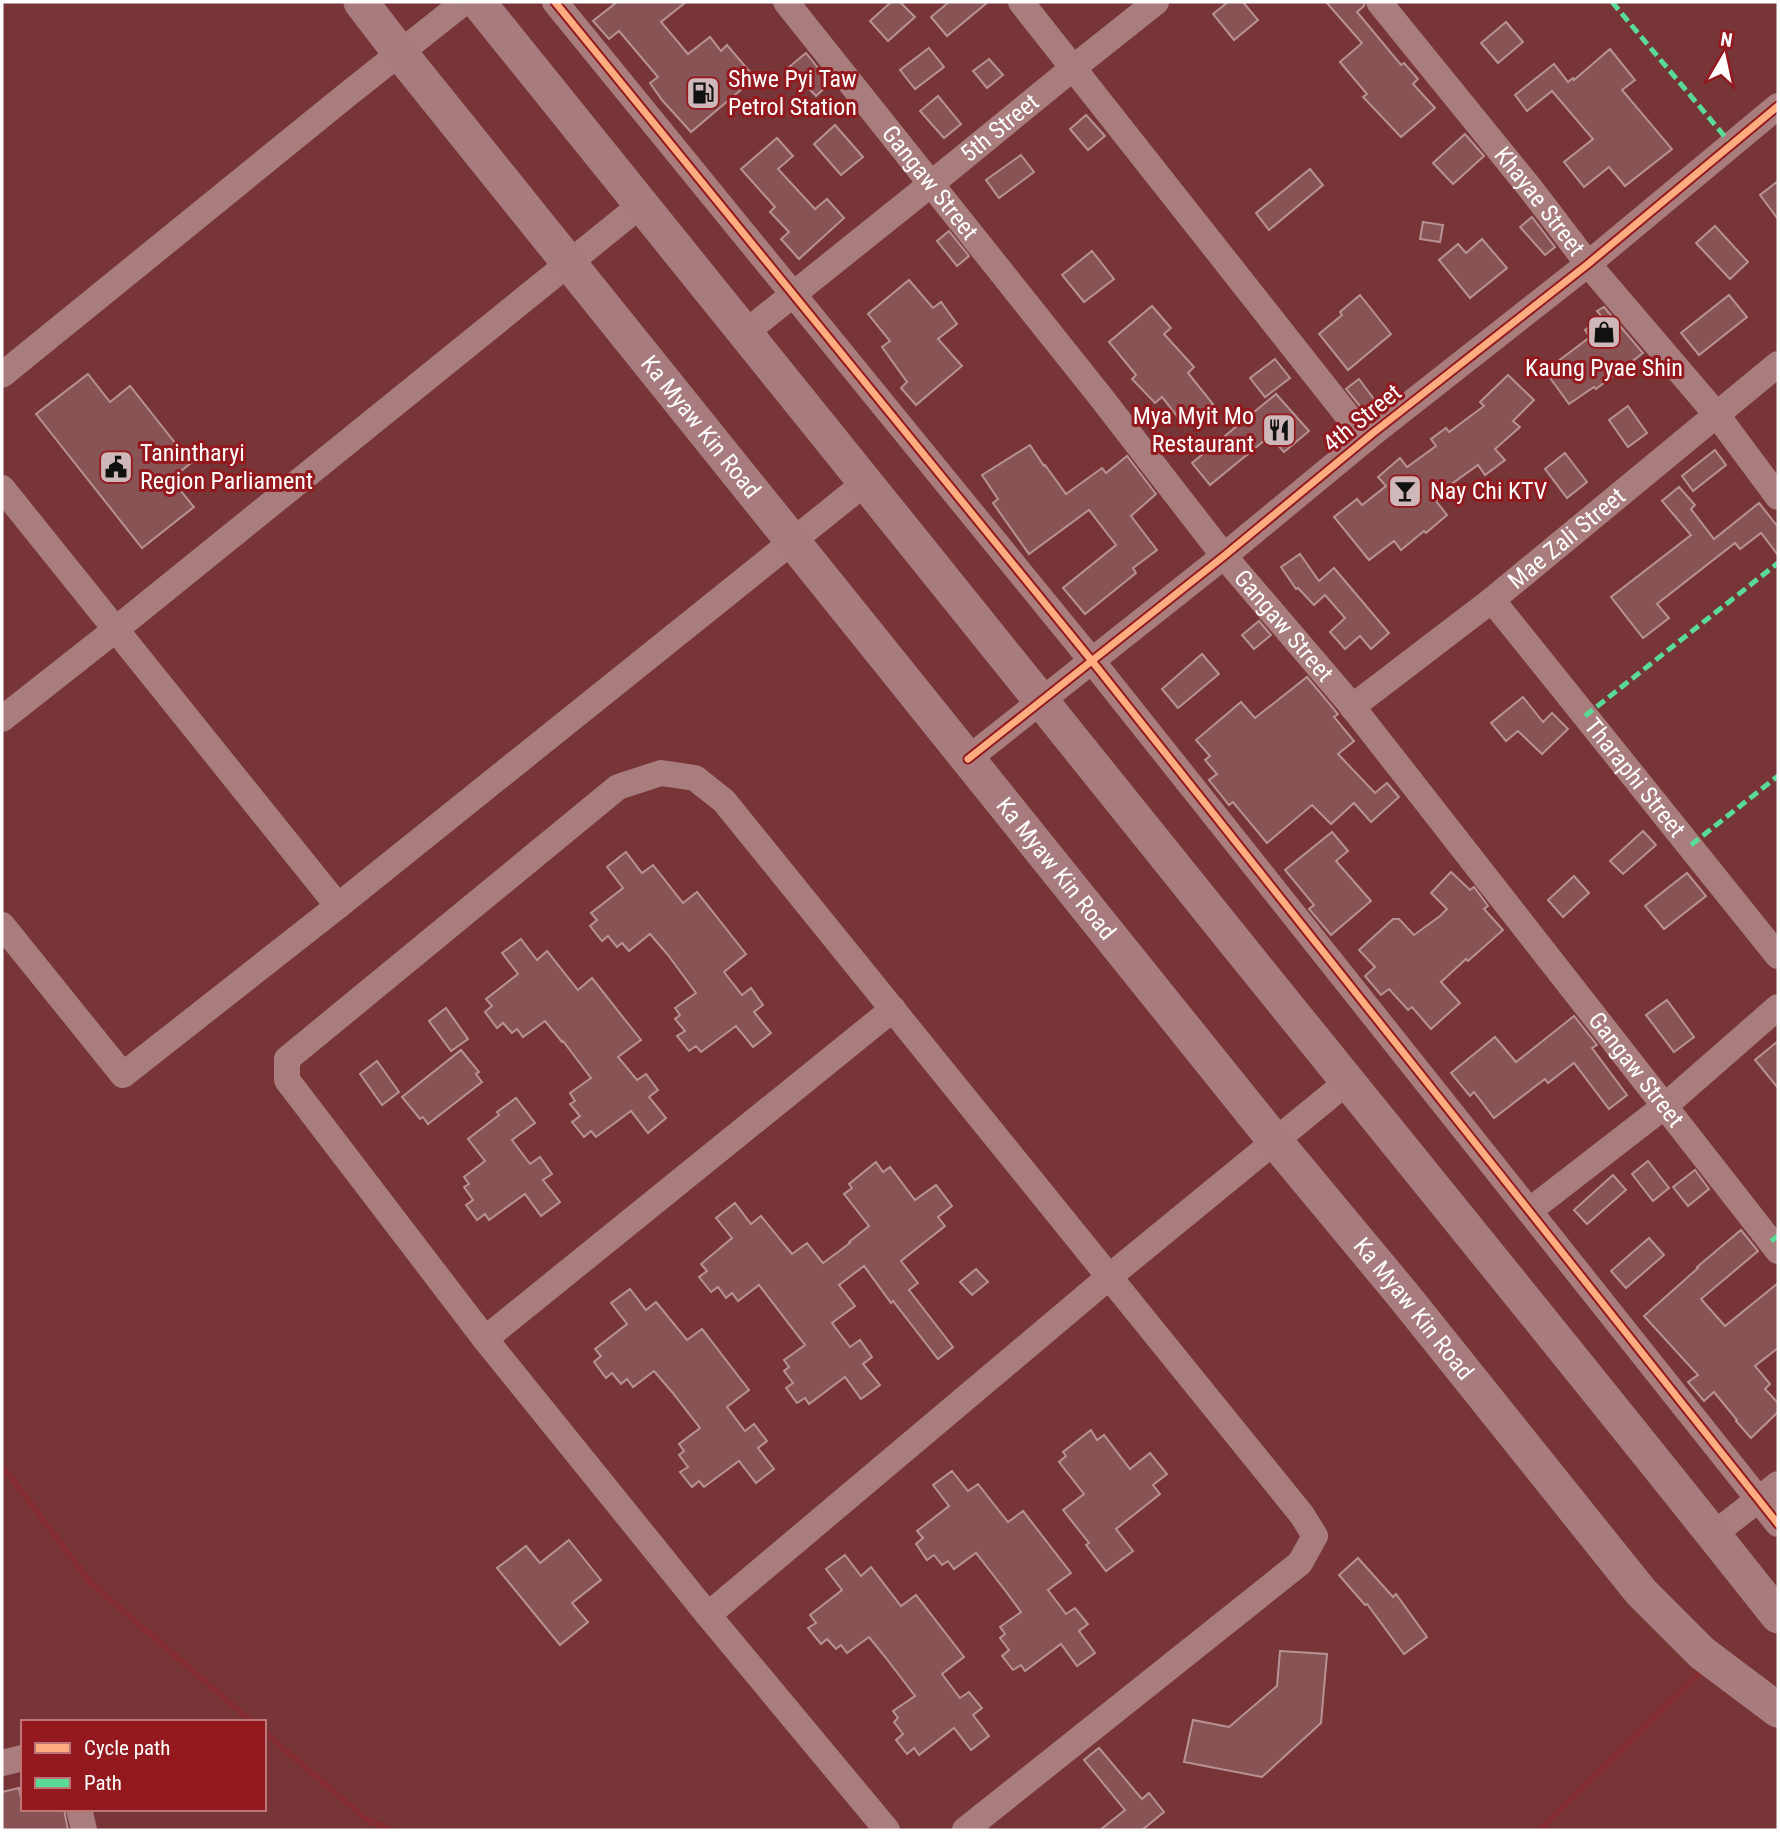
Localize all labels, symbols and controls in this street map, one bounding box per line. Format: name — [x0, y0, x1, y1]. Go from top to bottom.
north arrow — [1689, 21, 1759, 91]
text: N — [1719, 27, 1734, 52]
place label: Shwe Pyi Taw Petrol Station — [728, 65, 857, 121]
fuel station icon: Shwe Pyi Taw Petrol Station — [684, 74, 722, 112]
street label: 5th Street — [955, 88, 1044, 168]
street label: Gangaw Street — [876, 120, 984, 245]
street label: Khayae Street — [1488, 141, 1591, 261]
shop icon: Kaung Pyae Shin — [1585, 313, 1623, 351]
street label: Ka Myaw Kin Road — [635, 350, 766, 504]
place label: Kaung Pyae Shin — [1525, 354, 1683, 382]
street label: 4th Street — [1317, 378, 1407, 458]
place label: Mya Myit Mo Restaurant — [1133, 402, 1254, 458]
restaurant icon: Mya Myit Mo Restaurant — [1260, 411, 1298, 449]
place label: Tanintharyi Region Parliament — [140, 439, 313, 495]
public building icon: Tanintharyi Region Parliament — [97, 448, 135, 486]
bar icon: Nay Chi KTV — [1386, 472, 1424, 510]
place label: Nay Chi KTV — [1430, 477, 1547, 505]
street label: Mae Zali Street — [1502, 482, 1631, 595]
street label: Gangaw Street — [1228, 564, 1339, 687]
street label: Tharaphi Street — [1579, 713, 1691, 843]
street label: Ka Myaw Kin Road — [990, 792, 1122, 946]
street label: Gangaw Street — [1583, 1007, 1690, 1133]
street label: Ka Myaw Kin Road — [1348, 1232, 1479, 1385]
legend — [21, 1720, 266, 1811]
text: Cycle path — [84, 1736, 170, 1760]
text: Path — [84, 1771, 122, 1795]

